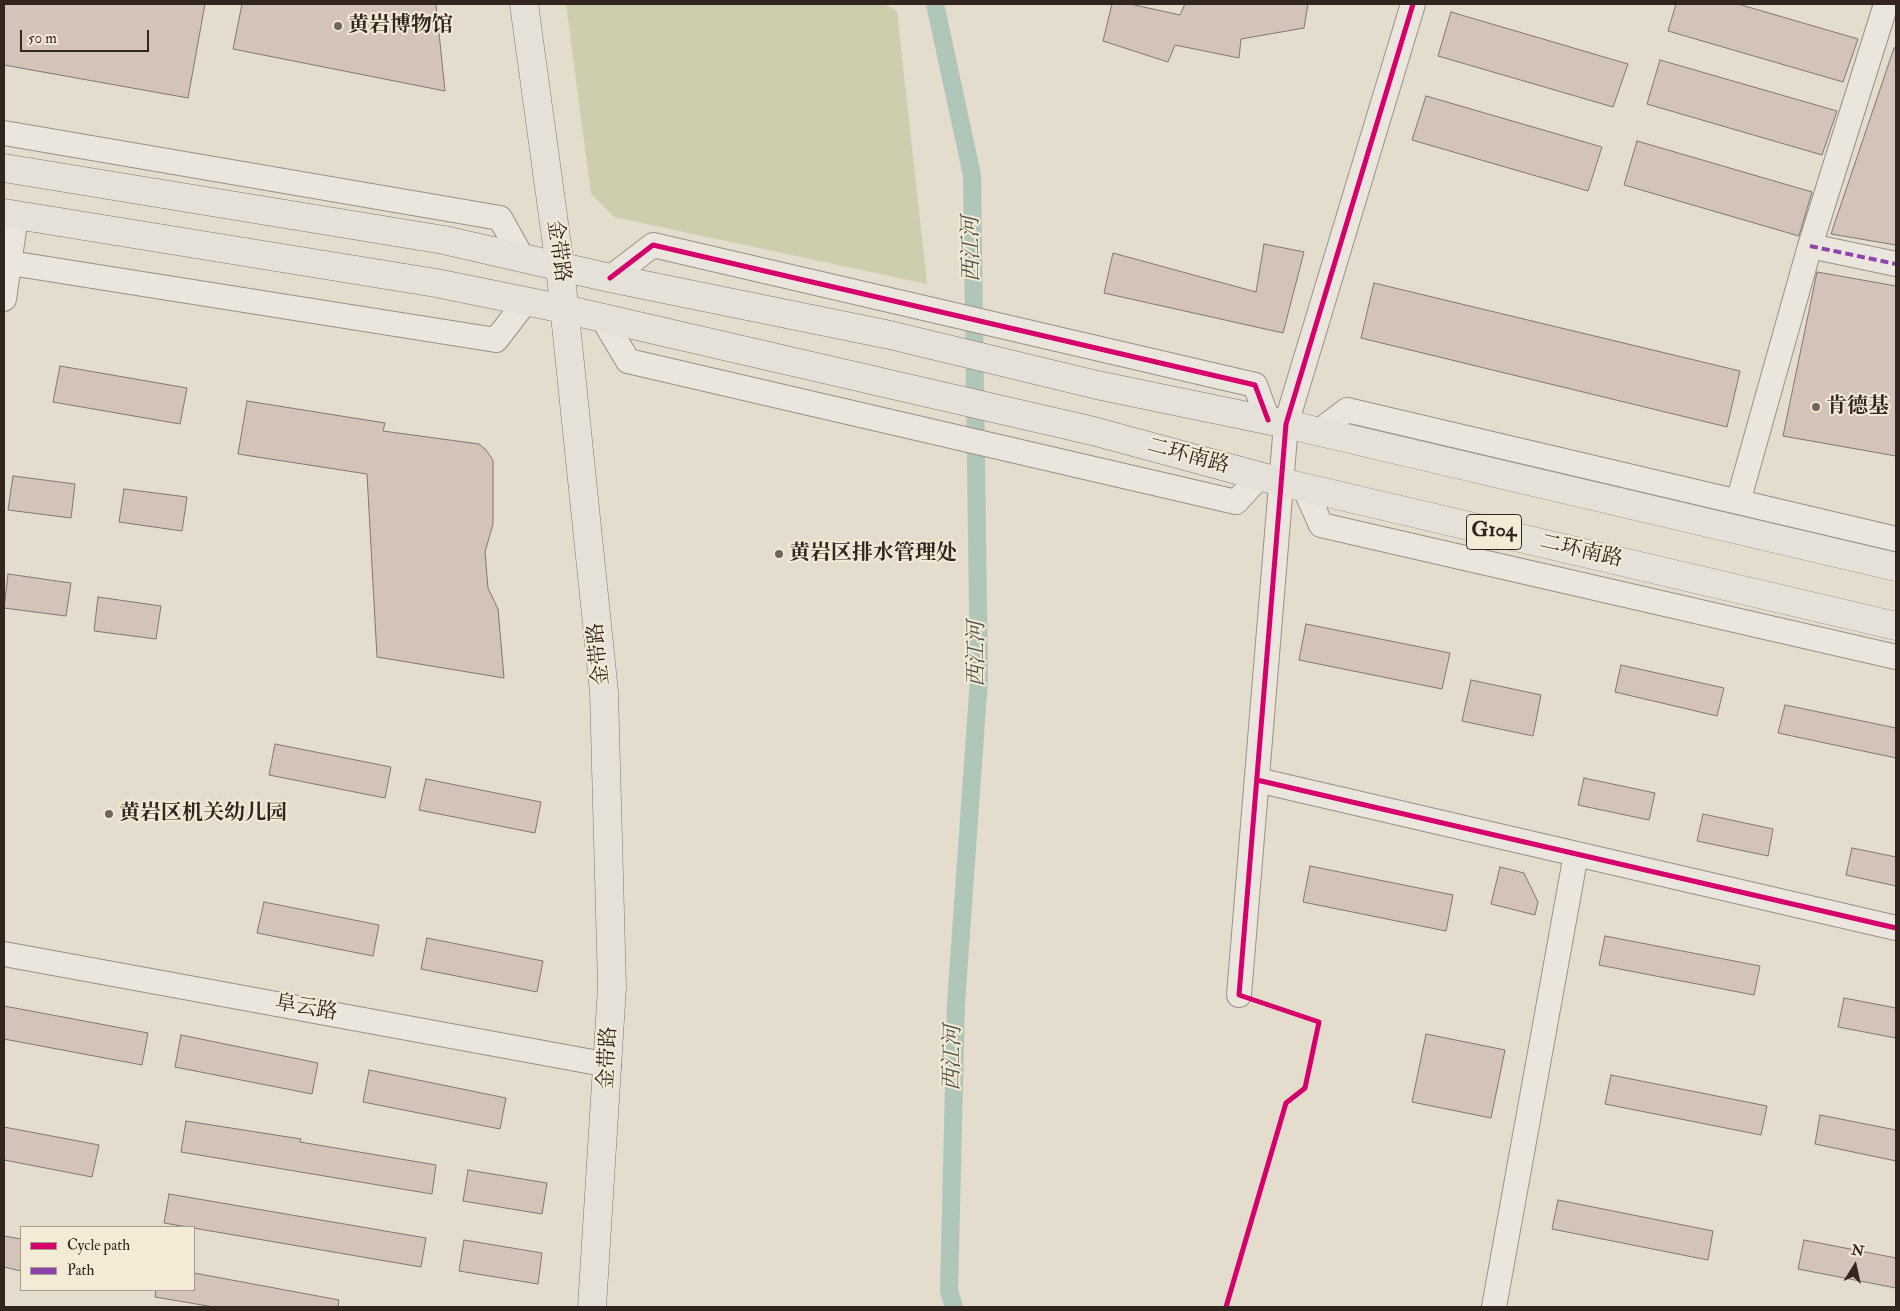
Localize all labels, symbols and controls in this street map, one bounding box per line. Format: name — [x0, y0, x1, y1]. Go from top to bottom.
place label: 黄岩博物馆 — [348, 13, 453, 39]
scale bar — [22, 20, 151, 52]
marker: 黄岩博物馆 — [332, 20, 344, 32]
text: 50 m — [28, 29, 57, 48]
water label: 西江河 — [959, 216, 987, 282]
street label: 金带路 — [540, 218, 574, 284]
place label: 肯德基 — [1826, 394, 1889, 420]
marker: 肯德基 — [1810, 401, 1822, 413]
street label: 二环南路 — [1144, 434, 1232, 480]
road number: G104 — [1466, 514, 1522, 550]
street label: 二环南路 — [1537, 530, 1625, 574]
place label: 黄岩区排水管理处 — [789, 541, 957, 567]
marker: 黄岩区排水管理处 — [773, 548, 785, 560]
street label: 金带路 — [584, 621, 616, 687]
water label: 西江河 — [965, 621, 991, 687]
place label: 黄岩区机关幼儿园 — [119, 801, 287, 827]
marker: 黄岩区机关幼儿园 — [103, 808, 115, 820]
street label: 阜云路 — [273, 991, 339, 1027]
water label: 西江河 — [940, 1025, 968, 1091]
street label: 金带路 — [595, 1026, 623, 1090]
legend — [20, 1226, 195, 1291]
text: Cycle path — [67, 1236, 130, 1255]
north arrow — [1830, 1241, 1880, 1291]
text: N — [1850, 1241, 1865, 1260]
text: Path — [67, 1261, 94, 1280]

